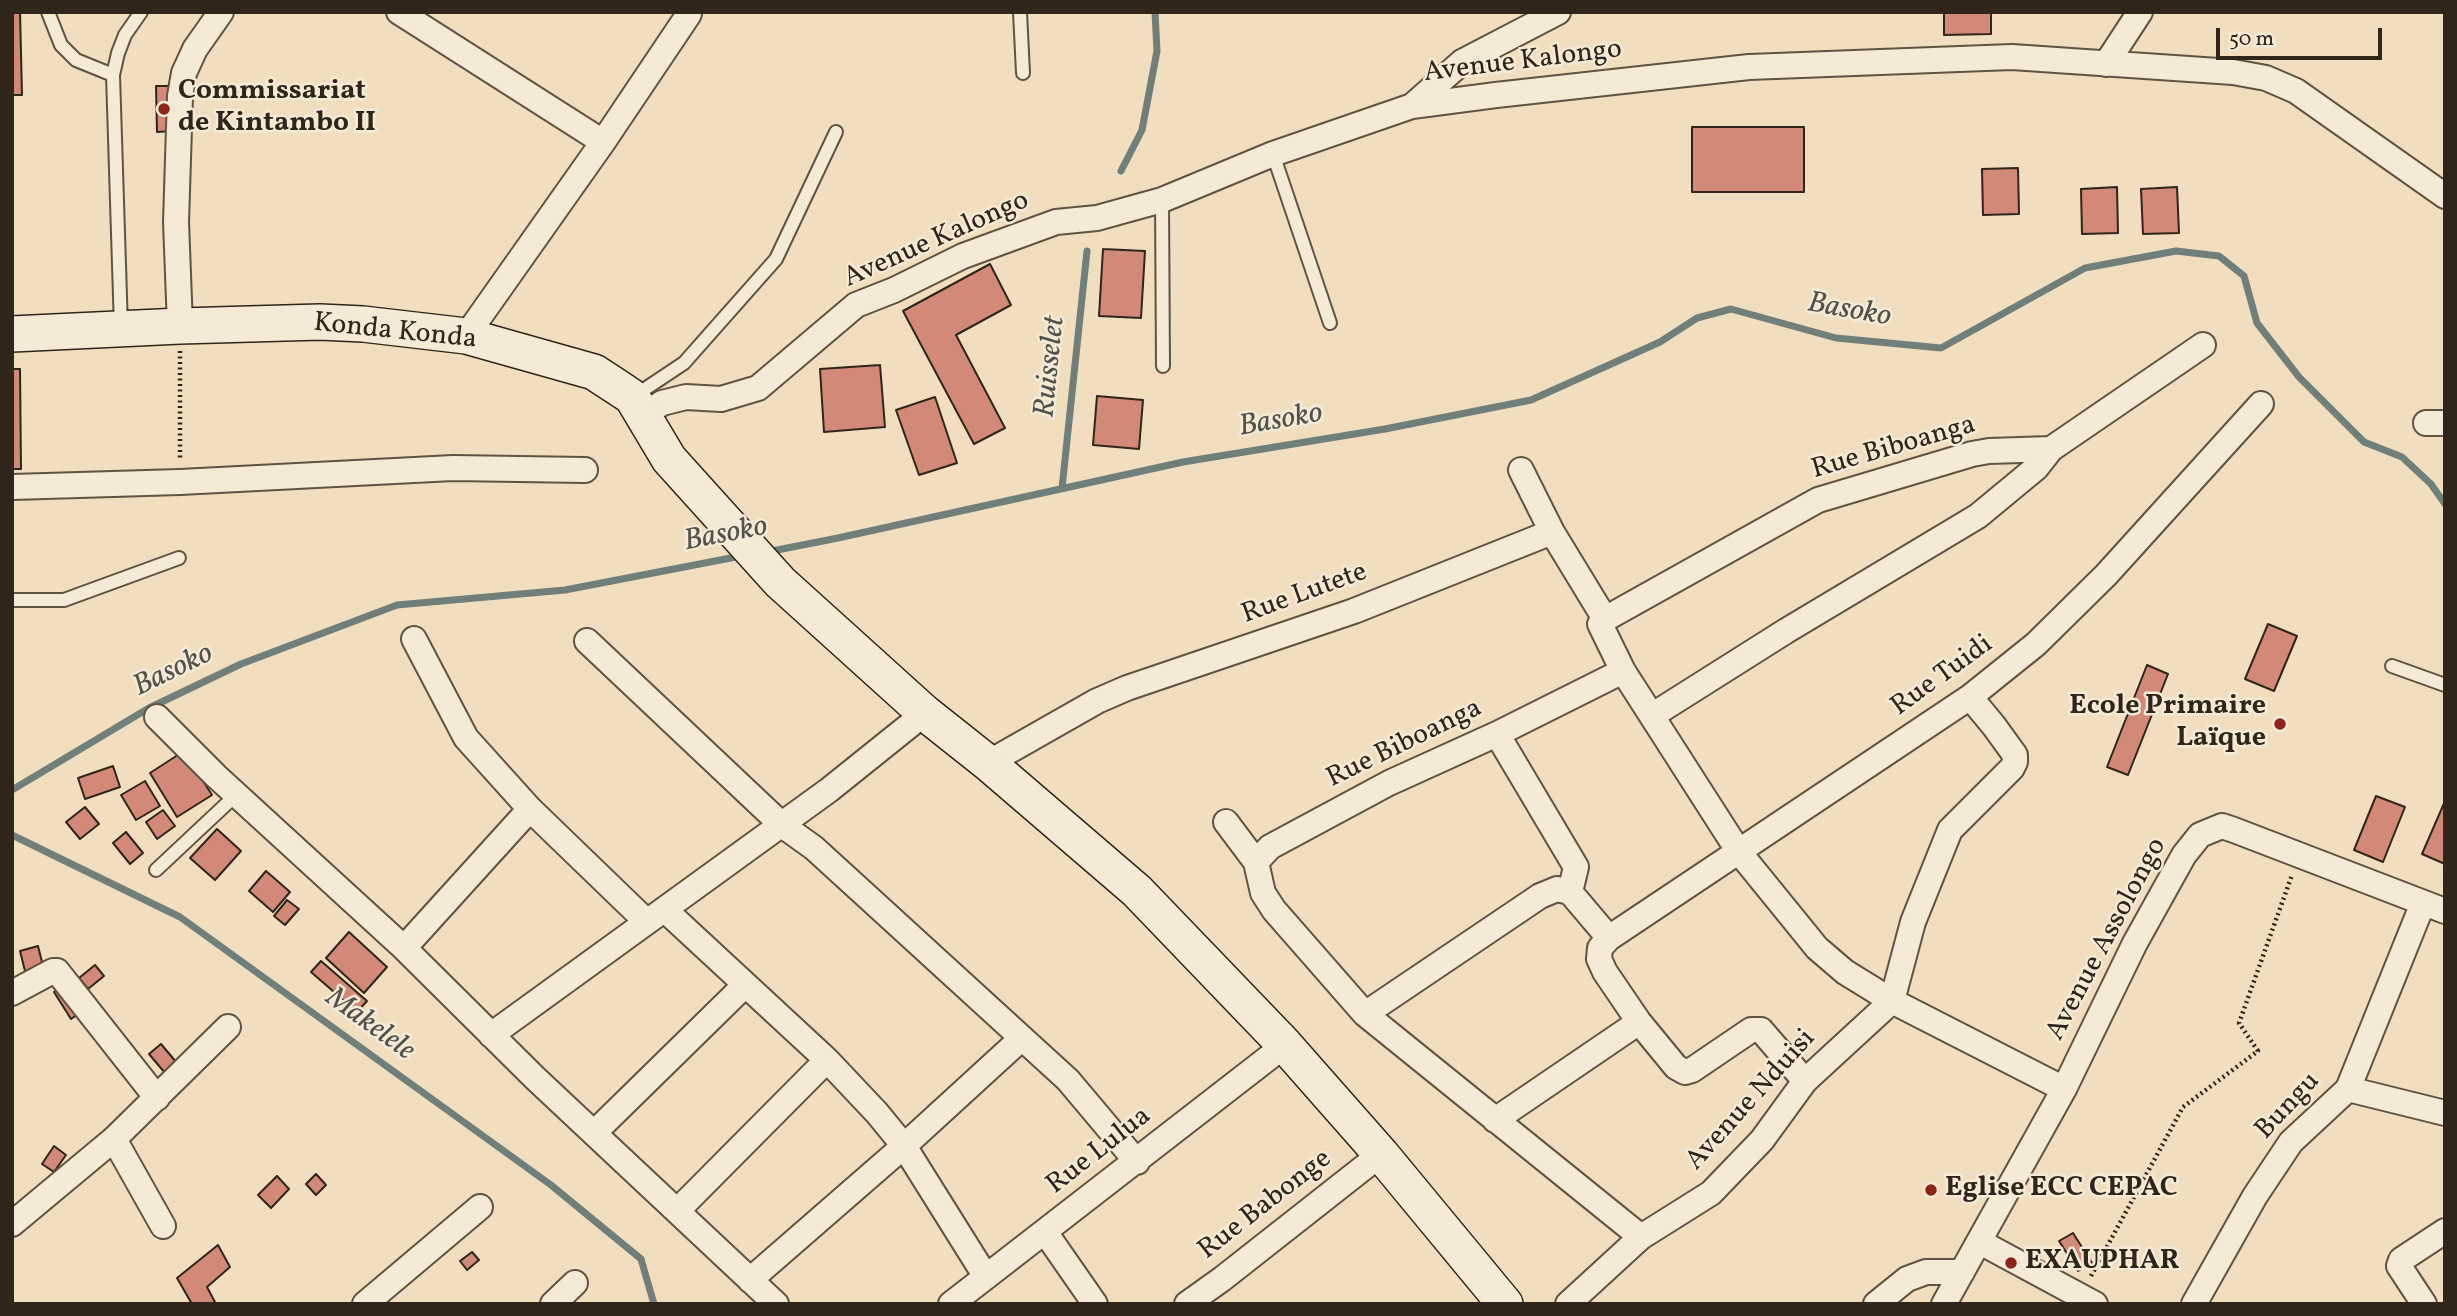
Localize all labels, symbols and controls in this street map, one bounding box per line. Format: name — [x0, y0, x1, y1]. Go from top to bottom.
scale bar — [2219, 14, 2385, 58]
text: 50 m — [2229, 25, 2274, 54]
street label: Avenue Kalongo — [1422, 34, 1624, 92]
place label: Commissariat de Kintambo II — [178, 76, 376, 142]
marker: Commissariat de Kintambo II — [156, 101, 172, 117]
street label: Avenue Kalongo — [839, 185, 1035, 297]
water label: Basoko — [1804, 287, 1894, 337]
street label: Konda Konda — [312, 308, 478, 358]
water label: Ruisselet — [1029, 314, 1075, 420]
water label: Basoko — [1236, 397, 1326, 447]
street label: Rue Biboanga — [1808, 410, 1980, 488]
water label: Basoko — [681, 510, 771, 562]
street label: Rue Lutete — [1238, 557, 1372, 633]
street label: Rue Tuidi — [1886, 629, 2000, 725]
water label: Basoko — [128, 637, 220, 707]
place label: Ecole Primaire Laïque — [2069, 691, 2266, 757]
street label: Rue Biboanga — [1322, 693, 1488, 797]
marker: Ecole Primaire Laïque — [2272, 716, 2288, 732]
street label: Avenue Assolongo — [2040, 833, 2176, 1047]
water label: Makelele — [317, 982, 421, 1070]
street label: Avenue Nduisi — [1680, 1023, 1824, 1179]
street label: Bungu — [2249, 1066, 2329, 1148]
street label: Rue Lulua — [1041, 1101, 1159, 1203]
street label: Rue Babonge — [1193, 1144, 1339, 1268]
place label: Eglise ECC CEPAC — [1945, 1173, 2178, 1207]
marker: Eglise ECC CEPAC — [1923, 1182, 1939, 1198]
place label: EXAUPHAR — [2025, 1246, 2179, 1280]
marker: EXAUPHAR — [2003, 1255, 2019, 1271]

